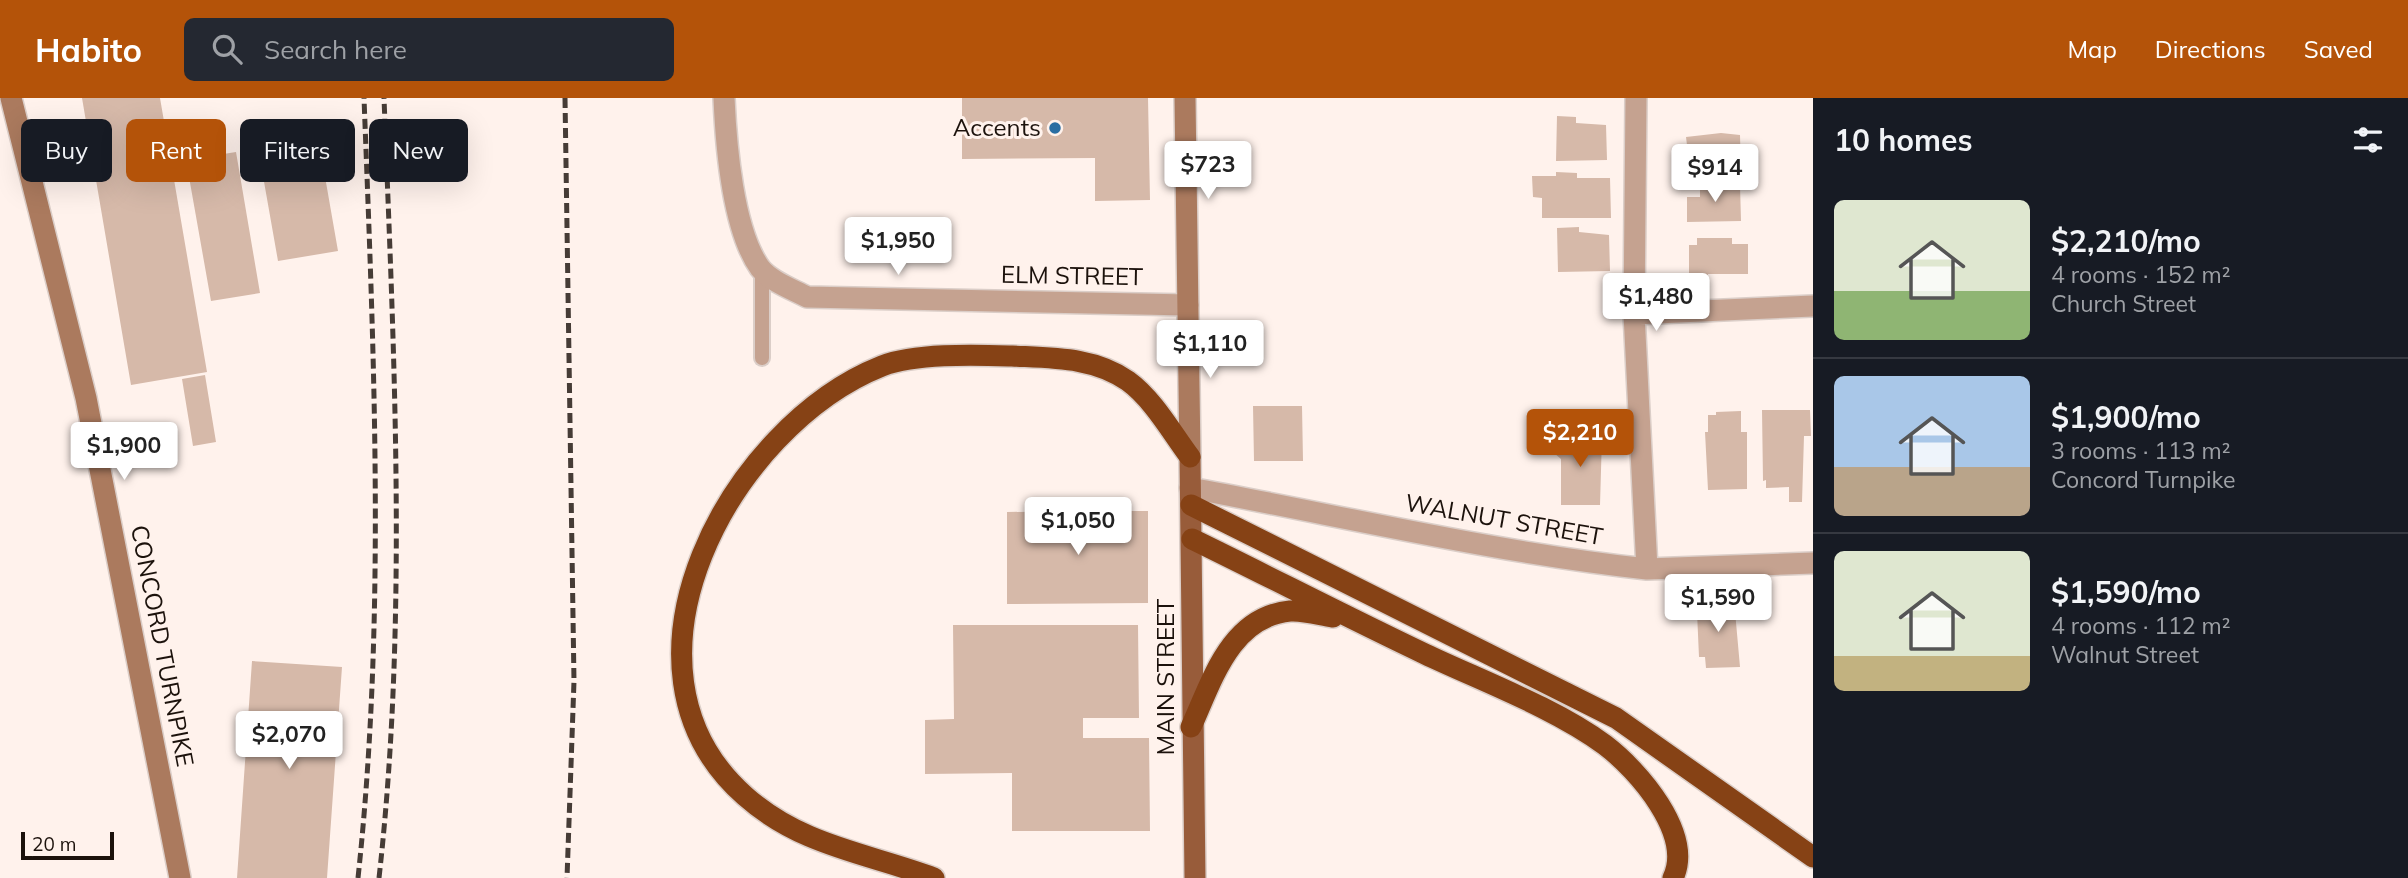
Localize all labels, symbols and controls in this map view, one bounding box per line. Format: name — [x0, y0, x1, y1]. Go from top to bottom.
search box — [184, 18, 674, 81]
text: Habito — [35, 29, 142, 70]
icon: search — [208, 30, 246, 68]
text: Search here — [264, 33, 407, 66]
text: Map — [2067, 34, 2117, 64]
text: Directions — [2155, 34, 2266, 64]
text: Saved — [2304, 34, 2373, 64]
place label: Accents — [953, 112, 1041, 142]
chip: Buy — [21, 119, 112, 182]
chip: Rent — [126, 119, 226, 182]
chip: Filters — [240, 119, 355, 182]
chip: New — [369, 119, 468, 182]
marker: Accents — [1047, 120, 1063, 136]
text: 10 homes — [1834, 121, 1973, 159]
icon: filters — [2349, 121, 2387, 159]
pin: $723 — [1167, 141, 1249, 201]
pin: $914 — [1674, 144, 1756, 204]
text: $723 — [1180, 149, 1236, 178]
text: $914 — [1687, 152, 1743, 181]
pin: $1,950 — [841, 218, 955, 277]
text: $2,210/mo — [2051, 222, 2201, 260]
text: $1,950 — [861, 225, 935, 254]
icon: home — [1890, 228, 1974, 312]
street label: ELM STREET — [1001, 259, 1144, 291]
text: 4 rooms · 152 m² — [2051, 260, 2231, 289]
pin: $1,480 — [1599, 274, 1713, 333]
text: $1,480 — [1619, 281, 1693, 310]
text: Church Street — [2051, 289, 2196, 318]
pin: $1,110 — [1153, 320, 1267, 380]
text: $1,110 — [1173, 328, 1247, 357]
text: $1,900/mo — [2051, 398, 2201, 436]
icon: home — [1890, 404, 1974, 488]
pin: $2,210 — [1523, 410, 1637, 469]
text: $2,210 — [1543, 417, 1617, 446]
pin: $1,900 — [67, 422, 181, 482]
text: $1,900 — [87, 430, 161, 459]
text: 3 rooms · 113 m² — [2051, 436, 2231, 465]
text: Concord Turnpike — [2051, 465, 2236, 494]
street label: WALNUT STREET — [1403, 487, 1606, 551]
pin: $1,050 — [1021, 498, 1135, 557]
text: $1,050 — [1041, 505, 1115, 534]
street label: CONCORD TURNPIKE — [125, 523, 201, 769]
text: $1,590/mo — [2051, 573, 2201, 611]
pin: $1,590 — [1661, 574, 1775, 634]
icon: home — [1890, 579, 1974, 663]
text: $1,590 — [1681, 582, 1755, 611]
street label: MAIN STREET — [1150, 598, 1180, 755]
text: 4 rooms · 112 m² — [2051, 611, 2231, 640]
text: Walnut Street — [2051, 640, 2199, 669]
pin: $2,070 — [232, 712, 346, 771]
text: $2,070 — [252, 719, 326, 748]
scale bar — [21, 829, 114, 861]
text: 20 m — [32, 832, 76, 856]

